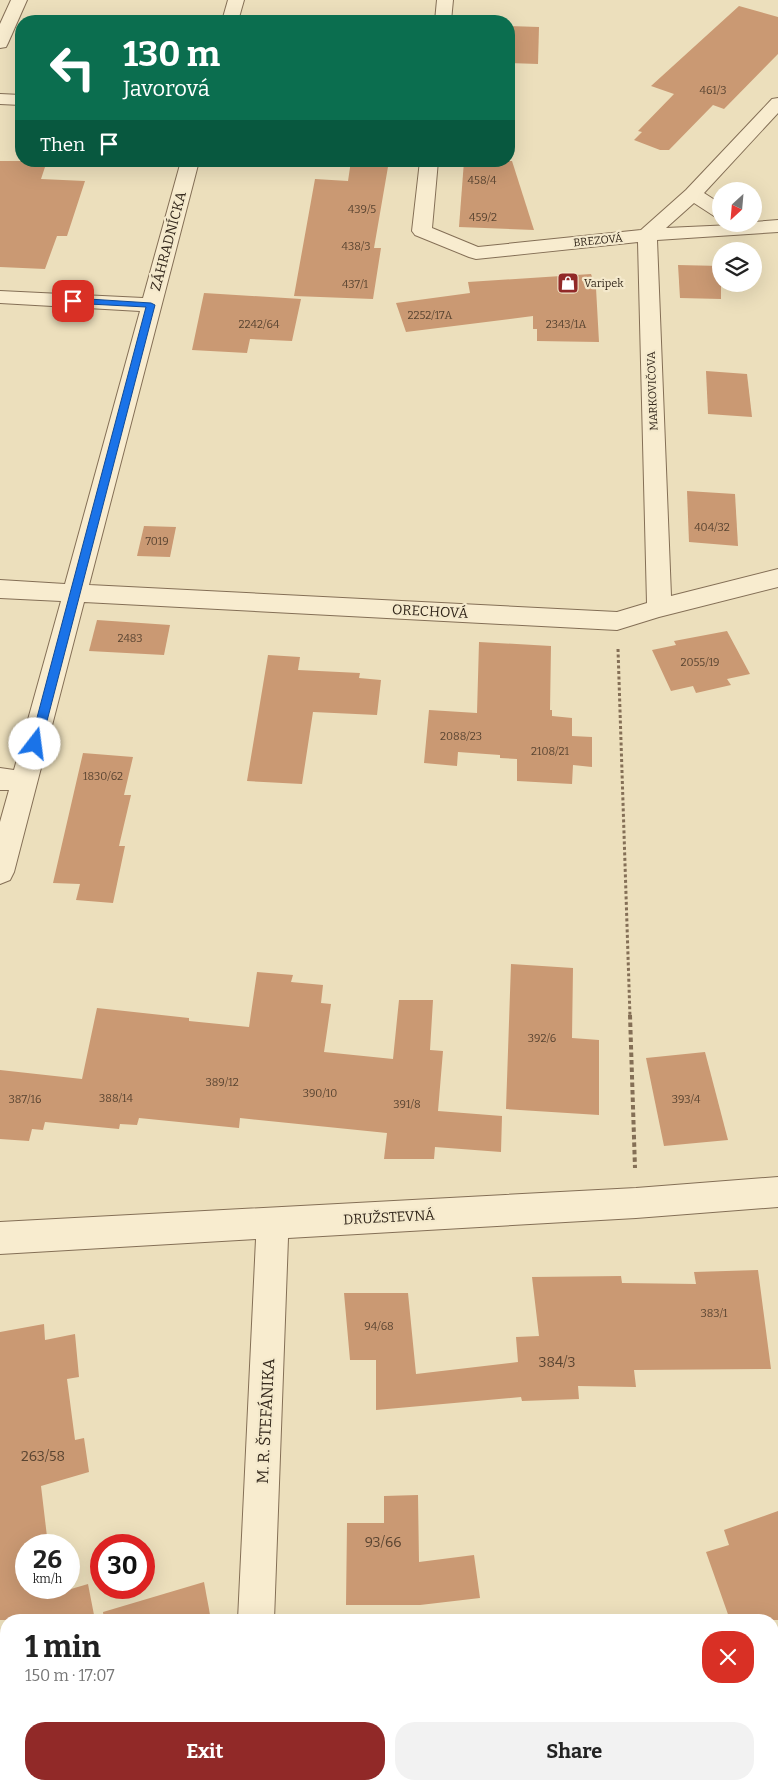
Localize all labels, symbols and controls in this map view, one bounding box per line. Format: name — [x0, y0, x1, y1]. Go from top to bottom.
text: 130 m — [123, 33, 220, 75]
icon: left — [40, 35, 105, 100]
text: Javorová — [123, 75, 210, 102]
house number: 461/3 — [699, 84, 727, 97]
icon: arrive — [95, 130, 123, 158]
text: Then — [40, 133, 85, 156]
house number: 458/4 — [468, 174, 497, 187]
north arrow — [712, 182, 762, 232]
map controls — [712, 182, 762, 292]
street label: ZÁHRADNÍCKA — [146, 189, 190, 293]
house number: 439/5 — [348, 203, 376, 216]
house number: 459/2 — [469, 211, 497, 224]
street label: BREZOVÁ — [573, 230, 624, 250]
house number: 438/3 — [341, 240, 371, 253]
button: layers — [712, 242, 762, 292]
shop icon: Varipek — [556, 271, 580, 295]
place label: Varipek — [584, 277, 624, 290]
house number: 437/1 — [342, 278, 369, 291]
pin — [52, 280, 94, 322]
icon: arrive — [59, 287, 87, 315]
house number: 2252/17A — [408, 309, 453, 322]
house number: 2242/64 — [239, 318, 280, 331]
house number: 2343/1A — [546, 318, 587, 331]
street label: MARKOVIČOVA — [644, 351, 660, 431]
house number: 404/32 — [694, 521, 730, 534]
house number: 7019 — [145, 535, 169, 548]
street label: ORECHOVÁ — [391, 600, 469, 622]
house number: 2483 — [117, 632, 143, 645]
house number: 2055/19 — [680, 656, 720, 669]
position arrow — [8, 717, 60, 769]
house number: 2088/23 — [440, 730, 482, 743]
house number: 2108/21 — [531, 745, 570, 758]
house number: 1830/62 — [83, 770, 123, 783]
house number: 392/6 — [528, 1032, 556, 1045]
house number: 389/12 — [205, 1076, 239, 1089]
house number: 390/10 — [303, 1087, 337, 1100]
house number: 388/14 — [99, 1092, 133, 1105]
house number: 387/16 — [9, 1093, 41, 1106]
house number: 393/4 — [672, 1093, 701, 1106]
house number: 391/8 — [393, 1098, 421, 1111]
street label: DRUŽSTEVNÁ — [343, 1206, 435, 1228]
house number: 383/1 — [701, 1307, 728, 1320]
house number: 94/68 — [364, 1320, 394, 1333]
house number: 384/3 — [539, 1354, 575, 1371]
street label: M. R. ŠTEFÁNIKA — [252, 1357, 278, 1484]
house number: 263/58 — [21, 1448, 65, 1465]
speed limit sign: 30 — [90, 1534, 155, 1599]
house number: 93/66 — [365, 1534, 401, 1551]
text: 26 — [33, 1545, 62, 1575]
text: km/h — [33, 1572, 62, 1586]
text: 1 min — [25, 1629, 101, 1665]
button: close — [702, 1631, 754, 1683]
text: 150 m · 17:07 — [25, 1666, 115, 1685]
button: Exit — [25, 1722, 385, 1780]
button: Share — [395, 1722, 754, 1780]

